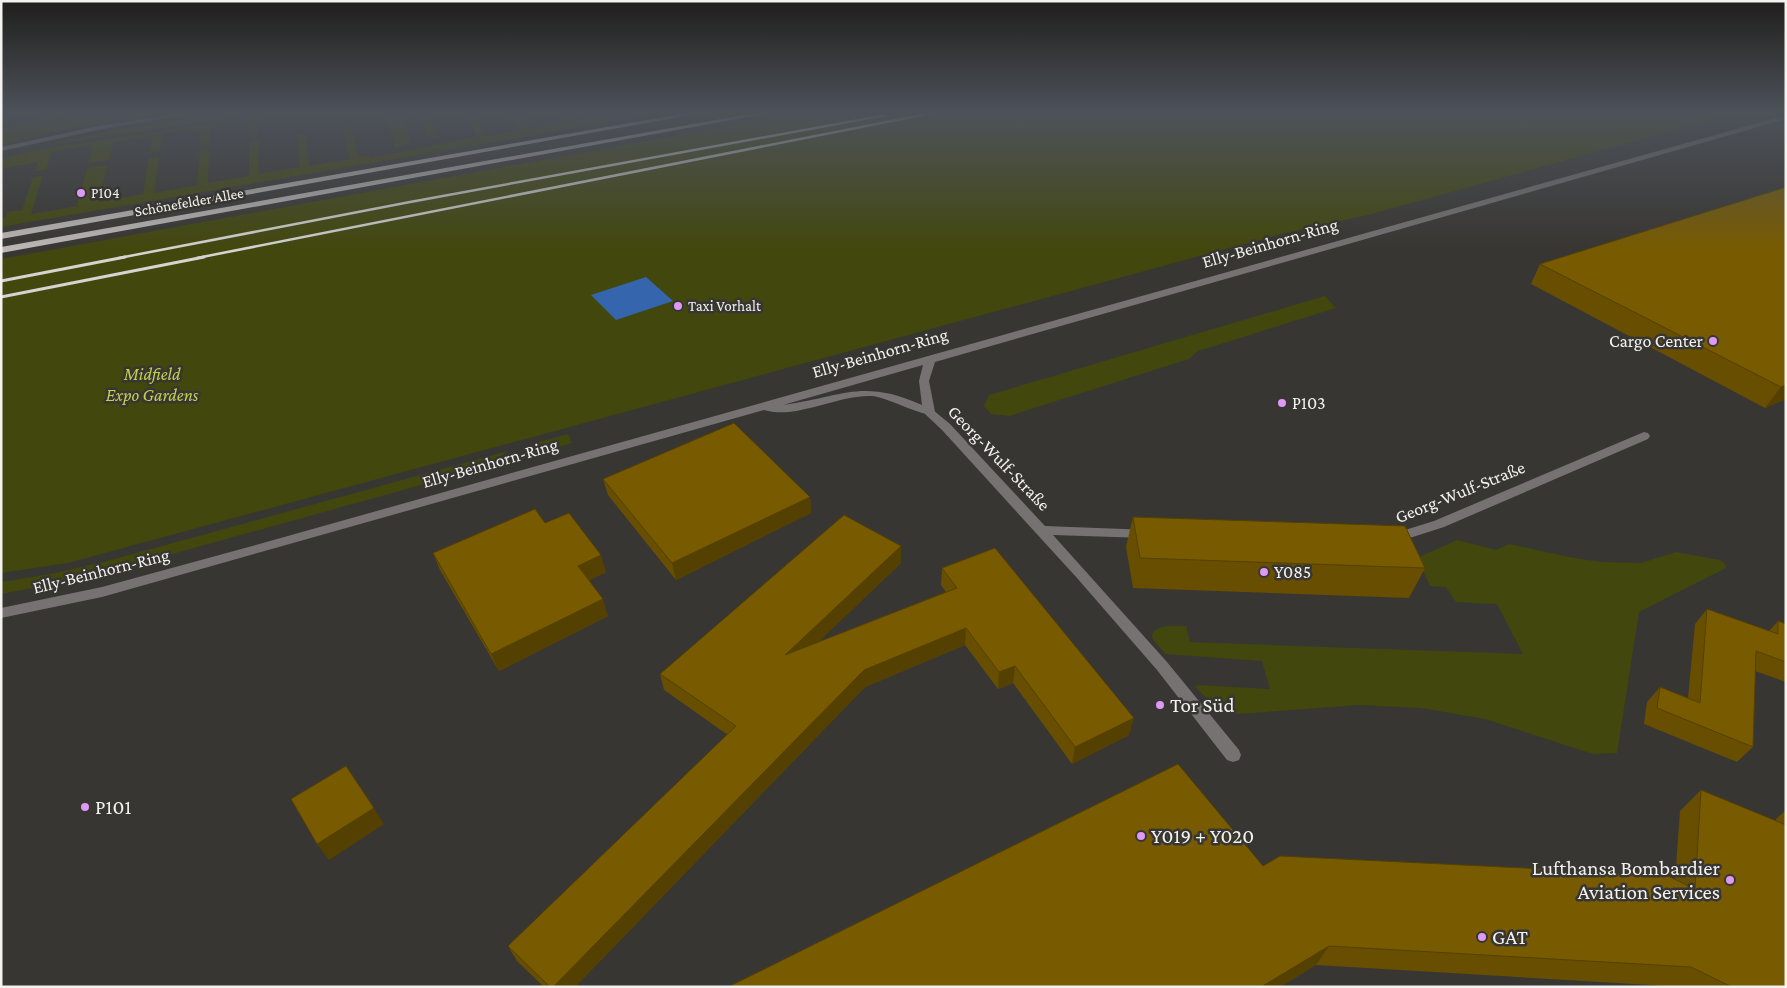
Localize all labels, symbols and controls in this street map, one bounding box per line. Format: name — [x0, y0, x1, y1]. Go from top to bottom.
street label: Schönefelder Allee — [133, 184, 245, 219]
place label: P104 — [91, 185, 120, 201]
marker: P104 — [75, 187, 87, 199]
street label: Elly-Beinhorn-Ring — [1200, 214, 1340, 272]
place label: Taxi Vorhalt — [688, 298, 762, 314]
marker: Taxi Vorhalt — [672, 300, 684, 312]
street label: Elly-Beinhorn-Ring — [810, 324, 950, 382]
place label: Cargo Center — [1609, 331, 1704, 351]
marker: Cargo Center — [1707, 335, 1719, 347]
park label: Midfield Expo Gardens — [106, 364, 199, 405]
place label: P103 — [1292, 393, 1326, 413]
marker: P103 — [1276, 397, 1288, 409]
street label: Georg-Wulf-Straße — [944, 401, 1054, 515]
street label: Elly-Beinhorn-Ring — [420, 434, 560, 492]
street label: Georg-Wulf-Straße — [1392, 457, 1528, 527]
street label: Elly-Beinhorn-Ring — [31, 544, 172, 598]
place label: Y085 — [1274, 562, 1311, 582]
marker: Y085 — [1258, 566, 1270, 578]
place label: Tor Süd — [1170, 693, 1234, 717]
marker: Tor Süd — [1154, 699, 1166, 711]
place label: P101 — [95, 795, 131, 819]
marker: P101 — [79, 801, 91, 813]
place label: Y019 + Y020 — [1151, 824, 1254, 848]
marker: Y019 + Y020 — [1135, 830, 1147, 842]
place label: Lufthansa Bombardier Aviation Services — [1532, 856, 1721, 904]
marker: Lufthansa Bombardier Aviation Services — [1724, 874, 1736, 886]
place label: GAT — [1492, 925, 1529, 949]
marker: GAT — [1476, 931, 1488, 943]

